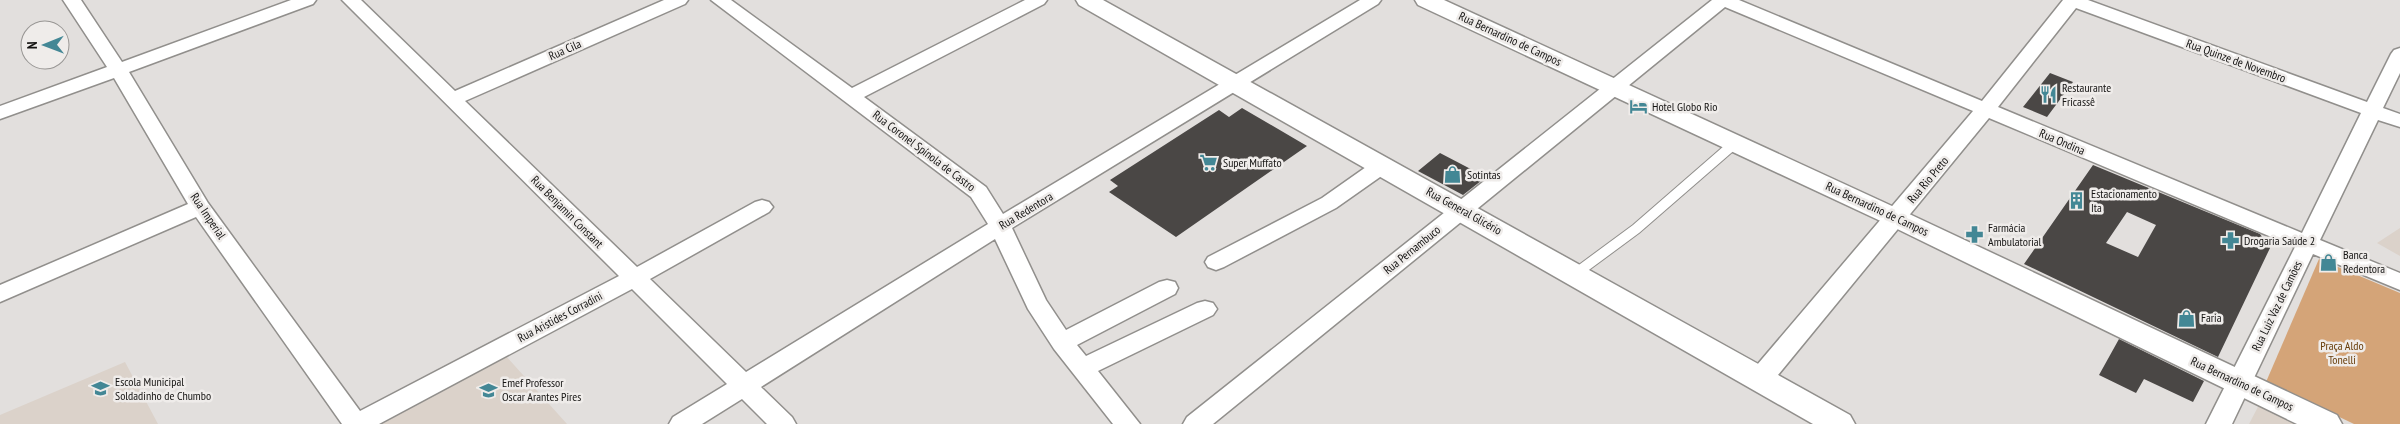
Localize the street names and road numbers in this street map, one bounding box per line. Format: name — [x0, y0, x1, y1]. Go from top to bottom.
street label: Rua Bernardino de Campos — [1457, 8, 1564, 69]
street label: Rua Cila — [546, 36, 584, 63]
street label: Rua Quinze de Novembro — [2184, 36, 2288, 86]
street label: Rua Coronel Spínola de Castro — [870, 107, 979, 194]
street label: Rua Ondina — [2037, 125, 2087, 158]
street label: Rua Rio Preto — [1904, 153, 1951, 206]
street label: Rua Benjamin Constant — [528, 172, 607, 251]
street label: Rua Bernardino de Campos — [1824, 178, 1931, 239]
street label: Rua General Glicério — [1424, 184, 1505, 238]
street label: Rua Redentora — [996, 188, 1056, 233]
street label: Rua Imperial — [187, 190, 229, 242]
street label: Rua Pernambuco — [1380, 222, 1443, 277]
street label: Rua Luiz Vaz de Camões — [2248, 258, 2305, 353]
street label: Rua Aristides Corradini — [515, 288, 605, 345]
street label: Rua Bernardino de Campos — [2189, 353, 2296, 414]

